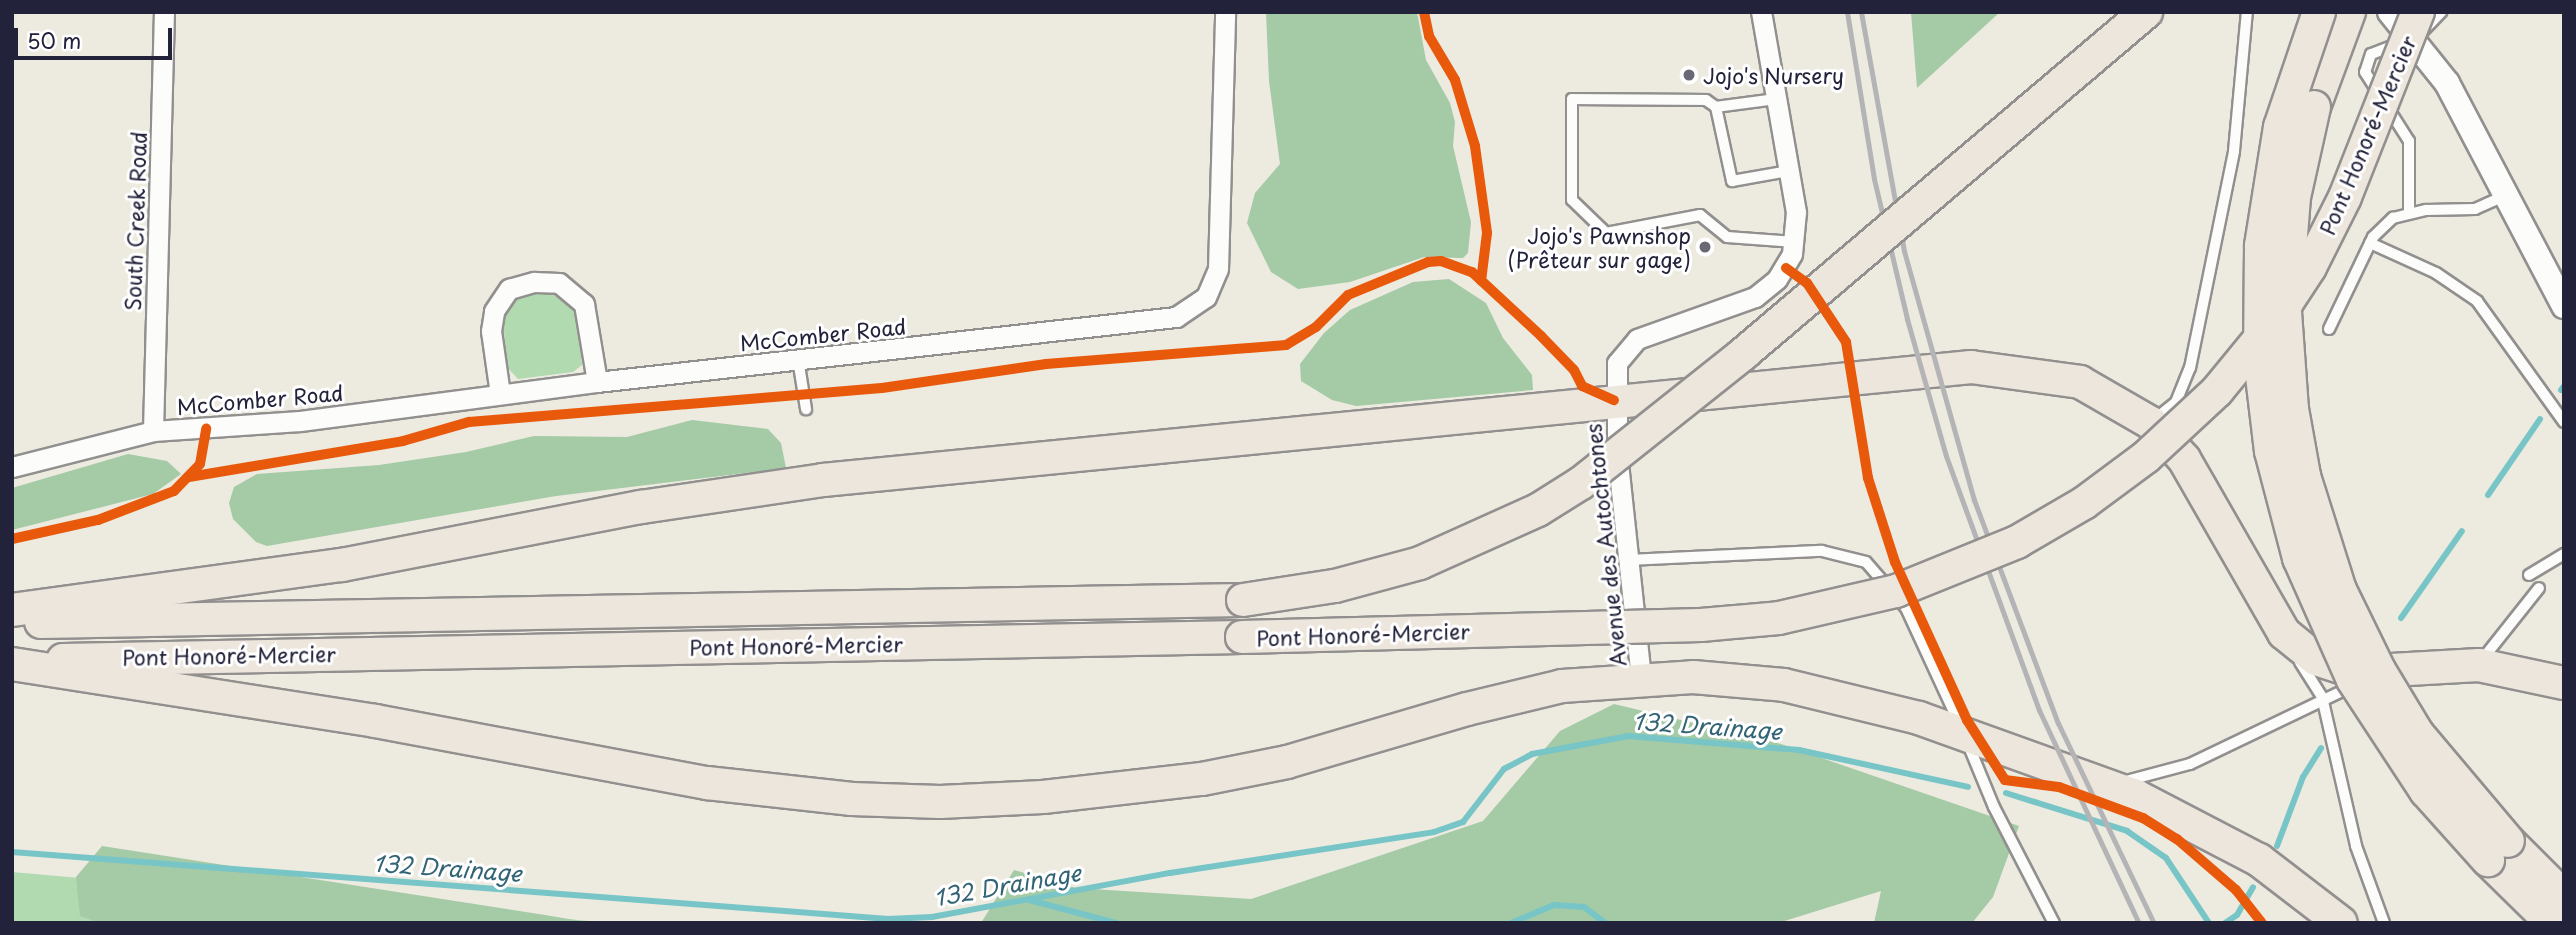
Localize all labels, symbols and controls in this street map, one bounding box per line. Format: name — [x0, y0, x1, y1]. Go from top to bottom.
scale bar — [18, 14, 175, 58]
text: 50 m — [27, 24, 81, 56]
street label: Pont Honoré-Mercier — [2314, 32, 2420, 238]
place label: Jojo's Nursery — [1703, 62, 1846, 88]
marker: Jojo's Nursery — [1681, 67, 1697, 83]
street label: South Creek Road — [119, 129, 151, 313]
place label: Jojo's Pawnshop (Prêteur sur gage) — [1506, 222, 1691, 272]
marker: Jojo's Pawnshop (Prêteur sur gage) — [1697, 239, 1713, 255]
street label: McComber Road — [737, 313, 909, 355]
street label: McComber Road — [175, 379, 345, 419]
street label: Avenue des Autochtones — [1580, 422, 1630, 668]
street label: Pont Honoré-Mercier — [1256, 618, 1470, 650]
street label: Pont Honoré-Mercier — [689, 631, 903, 659]
street label: Pont Honoré-Mercier — [122, 641, 336, 669]
water label: 132 Drainage — [1630, 707, 1784, 745]
water label: 132 Drainage — [370, 849, 524, 887]
water label: 132 Drainage — [930, 858, 1084, 912]

